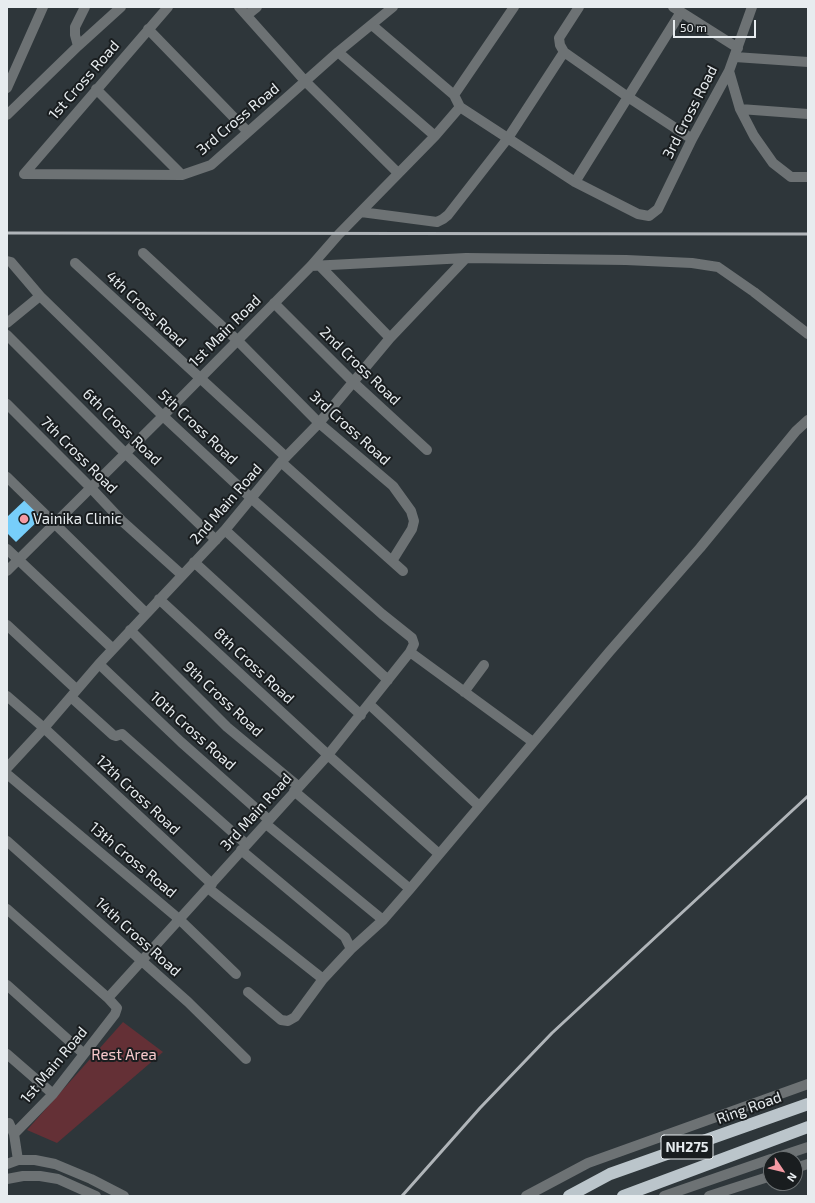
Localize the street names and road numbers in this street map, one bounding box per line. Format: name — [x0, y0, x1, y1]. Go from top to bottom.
street label: 1st Cross Road — [45, 37, 123, 123]
street label: 3rd Cross Road — [659, 62, 721, 162]
street label: 3rd Cross Road — [193, 79, 283, 159]
street label: 4th Cross Road — [102, 267, 190, 351]
street label: 1st Main Road — [185, 291, 265, 371]
street label: 2nd Cross Road — [316, 323, 404, 409]
street label: 6th Cross Road — [79, 385, 165, 469]
street label: 5th Cross Road — [155, 386, 241, 468]
street label: 3rd Cross Road — [306, 387, 394, 469]
street label: 7th Cross Road — [37, 413, 121, 497]
street label: 2nd Main Road — [186, 460, 266, 548]
street label: 8th Cross Road — [210, 624, 298, 708]
street label: 9th Cross Road — [179, 658, 267, 740]
street label: 10th Cross Road — [147, 688, 239, 774]
street label: 12th Cross Road — [92, 752, 184, 838]
street label: 3rd Main Road — [217, 770, 295, 854]
street label: 13th Cross Road — [86, 818, 180, 902]
street label: 14th Cross Road — [91, 894, 185, 980]
street label: 1st Main Road — [17, 1023, 91, 1107]
street label: Ring Road — [714, 1088, 784, 1128]
road number: NH275 — [661, 1135, 713, 1159]

